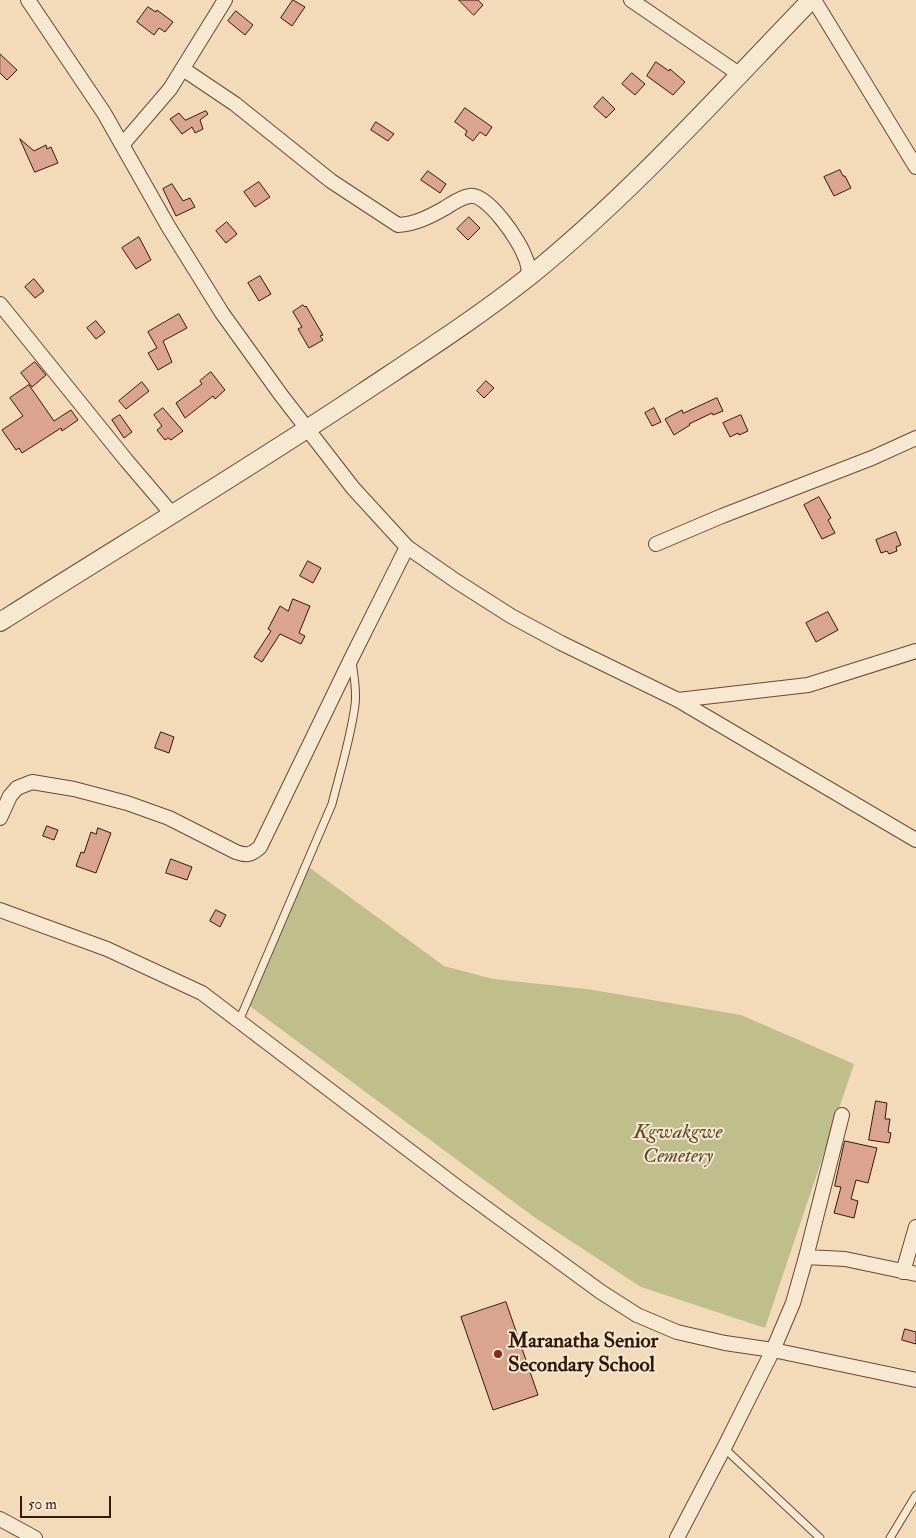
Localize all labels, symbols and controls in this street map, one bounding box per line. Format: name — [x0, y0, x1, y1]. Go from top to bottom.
park label: Kgwakgwe Cemetery — [633, 1120, 723, 1170]
place label: Maranatha Senior Secondary School — [508, 1329, 658, 1379]
marker: Maranatha Senior Secondary School — [492, 1348, 504, 1360]
scale bar — [22, 1486, 114, 1518]
text: 50 m — [28, 1495, 57, 1514]

